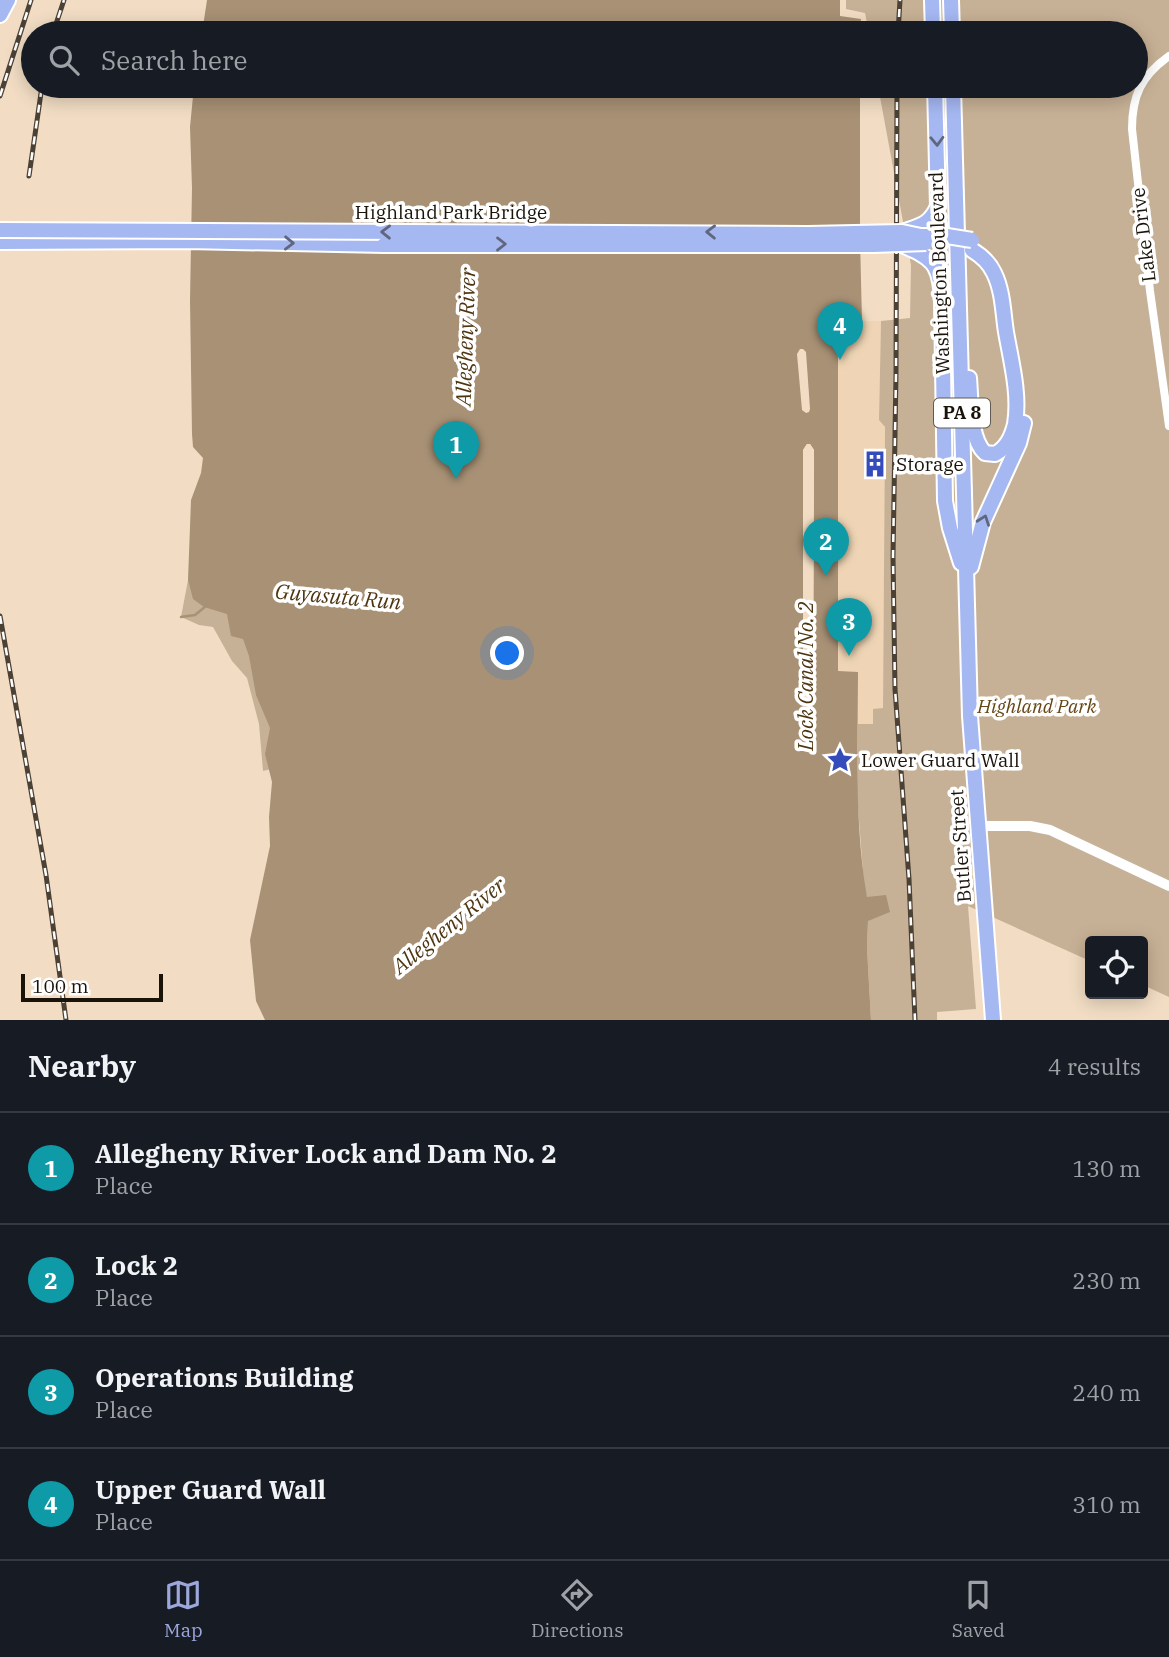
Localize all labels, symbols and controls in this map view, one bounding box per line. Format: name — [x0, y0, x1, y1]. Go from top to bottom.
search box — [21, 21, 1148, 98]
icon: search — [45, 41, 83, 79]
text: Search here — [101, 43, 247, 77]
one-way arrow — [929, 136, 945, 147]
street label: Washington Boulevard — [923, 171, 955, 375]
street label: Lake Drive — [1125, 186, 1161, 284]
street label: Highland Park Bridge — [355, 200, 547, 224]
one-way arrow — [380, 224, 390, 240]
one-way arrow — [705, 225, 716, 240]
one-way arrow — [284, 235, 294, 251]
one-way arrow — [496, 236, 507, 252]
water label: Allegheny River — [449, 267, 481, 409]
pin: 4 — [817, 302, 863, 360]
road number: PA 8 — [934, 398, 990, 428]
pin: 1 — [433, 421, 479, 479]
building icon: Storage — [860, 449, 890, 479]
place label: Storage — [896, 452, 964, 476]
one-way arrow — [976, 514, 990, 526]
pin: 2 — [803, 518, 849, 576]
water label: Guyasuta Run — [274, 577, 402, 615]
pin: 3 — [826, 598, 872, 656]
water label: Lock Canal No. 2 — [791, 601, 819, 752]
your location — [490, 636, 524, 670]
park label: Highland Park — [976, 694, 1098, 718]
place icon: Lower Guard Wall — [825, 745, 855, 775]
place label: Lower Guard Wall — [861, 748, 1020, 772]
street label: Butler Street — [944, 788, 976, 903]
water label: Allegheny River — [384, 870, 512, 981]
map controls — [1085, 936, 1148, 999]
button: locate — [1085, 936, 1148, 999]
scale bar — [21, 971, 163, 1003]
text: 100 m — [32, 974, 89, 998]
text: Nearby — [28, 1046, 136, 1085]
text: 4 results — [1048, 1051, 1141, 1081]
text: Allegheny River Lock and Dam No. 2 — [95, 1136, 557, 1170]
text: 1 — [44, 1153, 58, 1183]
text: 130 m — [1072, 1153, 1141, 1183]
text: Place — [95, 1170, 153, 1200]
text: Lock 2 — [95, 1248, 178, 1282]
text: 2 — [44, 1265, 58, 1295]
text: 230 m — [1072, 1265, 1141, 1295]
text: Place — [95, 1282, 153, 1312]
text: Operations Building — [95, 1360, 353, 1394]
text: 3 — [44, 1377, 58, 1407]
text: 240 m — [1072, 1377, 1141, 1407]
text: Place — [95, 1394, 153, 1424]
text: Upper Guard Wall — [95, 1472, 326, 1506]
text: 4 — [44, 1489, 58, 1519]
text: 310 m — [1072, 1489, 1141, 1519]
text: Place — [95, 1506, 153, 1536]
tab: Map — [164, 1576, 203, 1642]
tab: Directions — [531, 1576, 624, 1642]
tab: Saved — [952, 1576, 1005, 1642]

